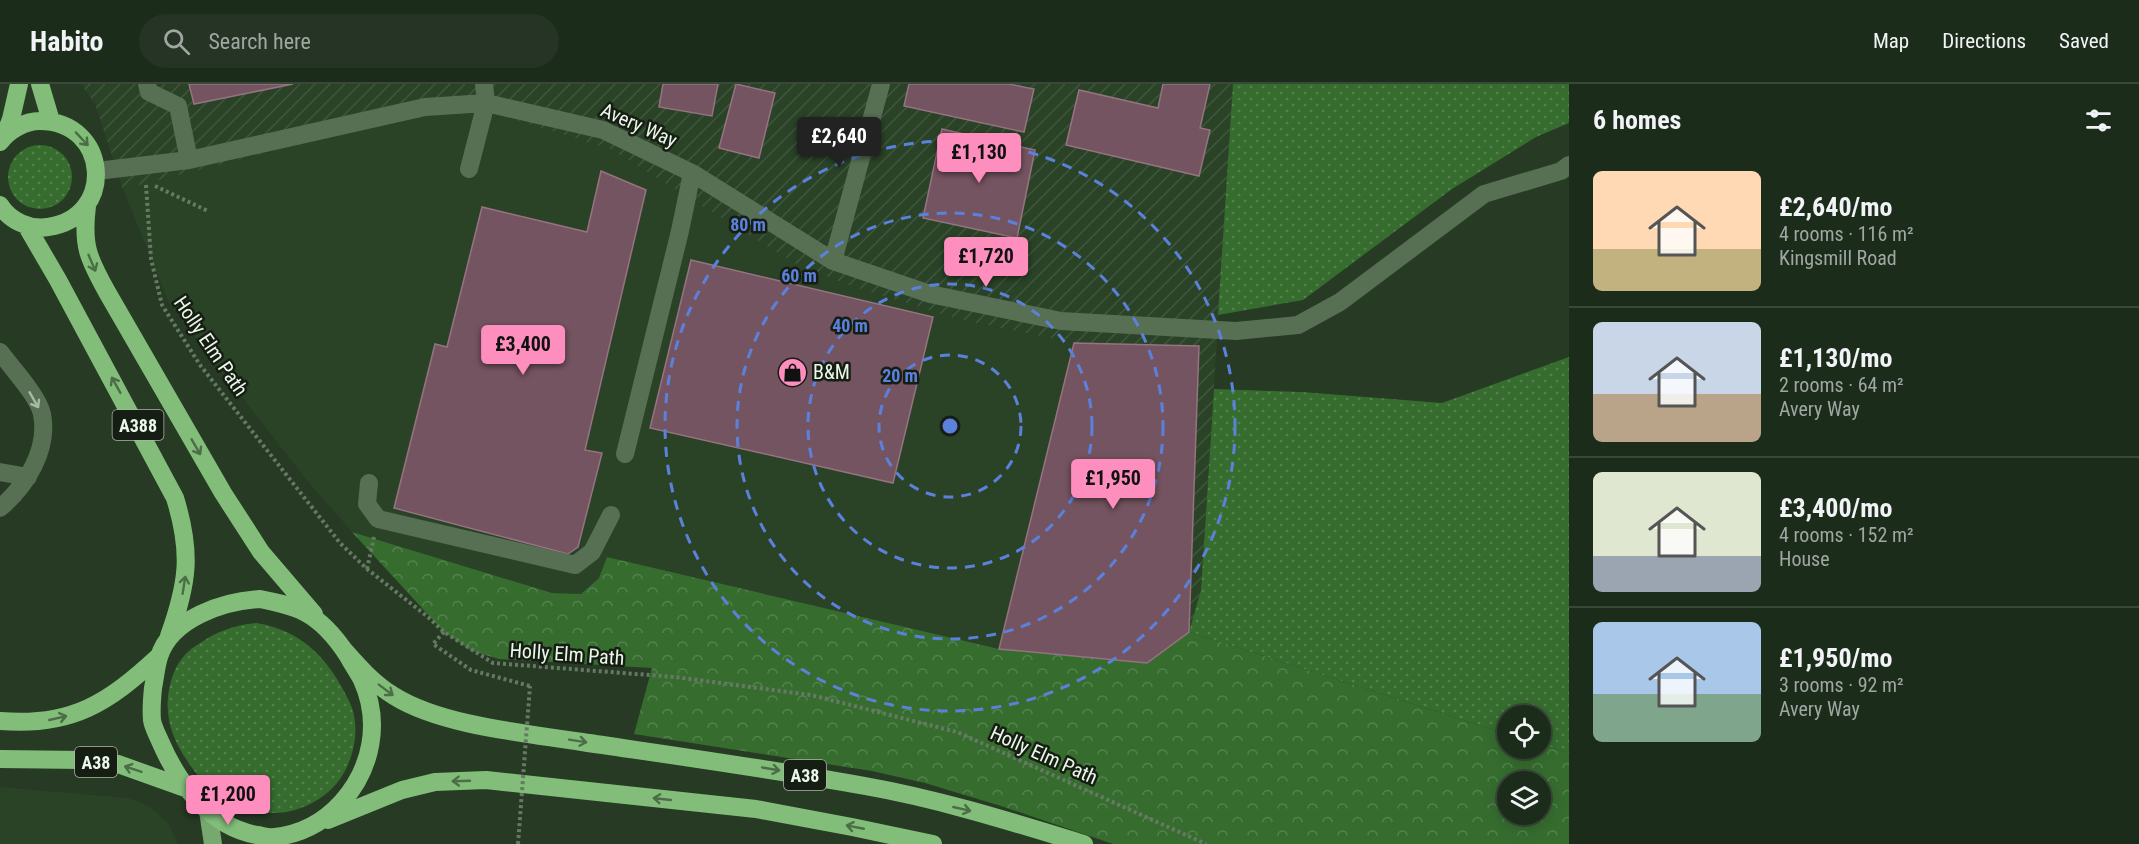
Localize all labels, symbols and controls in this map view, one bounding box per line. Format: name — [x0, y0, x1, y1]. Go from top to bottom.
search box — [139, 14, 559, 68]
text: Habito — [30, 25, 103, 58]
icon: search — [160, 25, 193, 58]
text: Search here — [208, 29, 311, 54]
text: Map — [1873, 29, 1909, 53]
text: Directions — [1942, 29, 2026, 53]
text: Saved — [2059, 29, 2109, 53]
street label: Avery Way — [597, 98, 681, 152]
icon: filters — [2082, 104, 2115, 137]
text: 6 homes — [1593, 105, 1681, 135]
pin: £2,640 — [790, 117, 888, 168]
text: £2,640 — [811, 124, 867, 148]
one-way arrow — [75, 132, 89, 147]
pin: £1,130 — [930, 133, 1028, 184]
text: £1,130 — [951, 140, 1007, 164]
text: £2,640/mo — [1779, 192, 1892, 222]
icon: home — [1641, 195, 1713, 267]
text: 80 m — [730, 214, 766, 235]
text: 4 rooms · 116 m² — [1779, 222, 1914, 246]
pin: £1,720 — [937, 237, 1035, 288]
text: £1,720 — [958, 244, 1014, 268]
text: Kingsmill Road — [1779, 246, 1897, 270]
one-way arrow — [87, 253, 98, 271]
text: 60 m — [781, 265, 817, 286]
street label: Holly Elm Path — [169, 292, 253, 400]
text: 40 m — [832, 315, 868, 336]
pin: £3,400 — [474, 325, 572, 376]
text: £3,400 — [495, 332, 551, 356]
text: £1,130/mo — [1779, 343, 1892, 373]
icon: home — [1641, 346, 1713, 418]
shop icon: B&M — [776, 356, 808, 388]
place label: B&M — [813, 360, 850, 384]
text: 20 m — [882, 365, 918, 386]
text: 2 rooms · 64 m² — [1779, 373, 1904, 397]
one-way arrow — [110, 377, 122, 394]
one-way arrow — [28, 391, 40, 408]
text: Avery Way — [1779, 397, 1860, 421]
road number: A388 — [112, 410, 164, 440]
centre of rings — [940, 416, 960, 436]
one-way arrow — [191, 438, 203, 455]
pin: £1,950 — [1064, 459, 1162, 510]
text: £1,950 — [1085, 466, 1141, 490]
text: £3,400/mo — [1779, 493, 1892, 523]
icon: home — [1641, 496, 1713, 568]
text: 4 rooms · 152 m² — [1779, 523, 1914, 547]
text: House — [1779, 547, 1830, 571]
one-way arrow — [179, 575, 190, 595]
street label: Holly Elm Path — [509, 638, 625, 670]
text: £1,950/mo — [1779, 643, 1892, 673]
icon: home — [1641, 646, 1713, 718]
text: 3 rooms · 92 m² — [1779, 673, 1904, 697]
one-way arrow — [378, 684, 394, 697]
text: Avery Way — [1779, 697, 1860, 721]
map controls — [1497, 705, 1551, 825]
button: locate — [1497, 705, 1551, 759]
one-way arrow — [48, 711, 67, 723]
street label: Holly Elm Path — [987, 721, 1101, 789]
one-way arrow — [568, 735, 587, 746]
road number: A38 — [75, 747, 117, 777]
road number: A38 — [784, 760, 826, 790]
one-way arrow — [124, 762, 143, 773]
one-way arrow — [761, 764, 780, 775]
button: layers — [1497, 771, 1551, 825]
pin: £1,200 — [179, 775, 277, 826]
one-way arrow — [451, 775, 471, 787]
text: £1,200 — [200, 782, 256, 806]
one-way arrow — [653, 794, 672, 805]
one-way arrow — [952, 803, 971, 815]
one-way arrow — [846, 821, 865, 832]

